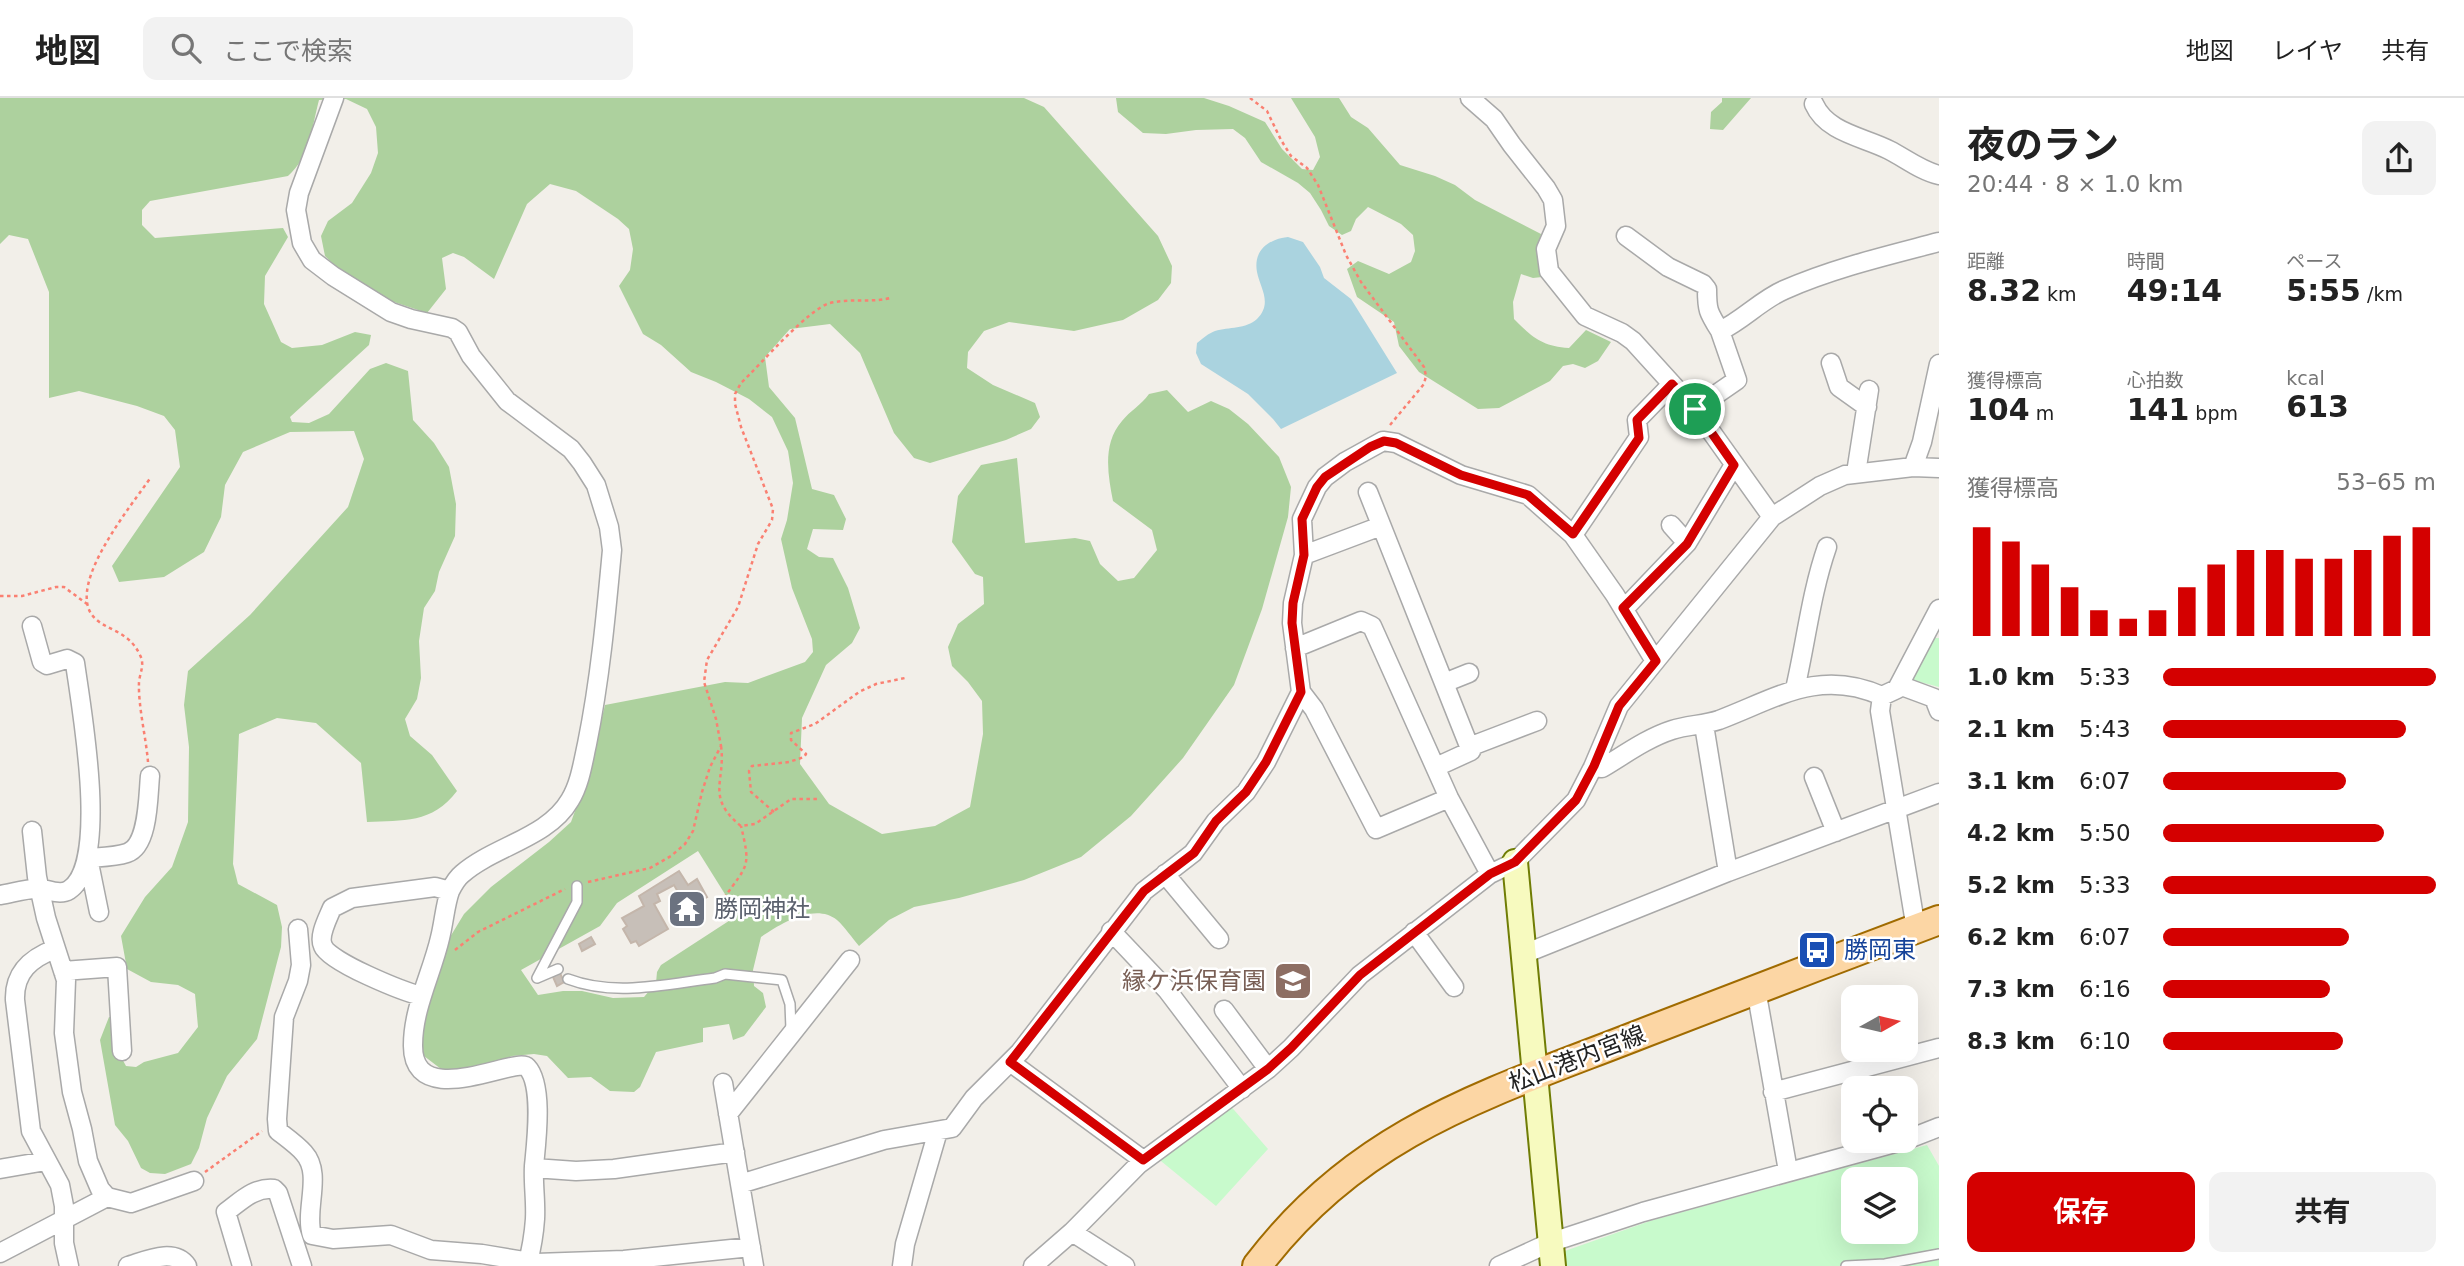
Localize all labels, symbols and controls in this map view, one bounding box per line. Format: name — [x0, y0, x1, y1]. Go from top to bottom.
search box — [143, 17, 633, 80]
icon: search — [167, 29, 205, 67]
text: 地図 — [35, 31, 101, 70]
text: ここで検索 — [223, 36, 353, 66]
text: 地図 — [2186, 37, 2234, 65]
text: レイヤ — [2272, 37, 2343, 65]
text: 共有 — [2381, 37, 2429, 65]
button: share — [2362, 121, 2436, 195]
text: 夜のラン — [1967, 123, 2119, 167]
text: 20:44 · 8 × 1.0 km — [1967, 171, 2183, 197]
text: 距離 — [1967, 250, 2005, 272]
text: 時間 — [2127, 250, 2165, 272]
text: ペース — [2286, 250, 2342, 272]
text: 8.32 — [1967, 273, 2041, 308]
text: 49:14 — [2127, 273, 2222, 308]
text: 5:55 — [2286, 273, 2361, 308]
text: km — [2041, 283, 2077, 305]
text: /km — [2361, 283, 2403, 305]
text: kcal — [2286, 367, 2325, 389]
text: 獲得標高 — [1967, 369, 2043, 391]
text: 心拍数 — [2127, 369, 2184, 391]
pin — [1665, 379, 1725, 439]
text: 613 — [2286, 389, 2349, 424]
icon: arrive — [1676, 390, 1714, 428]
text: 104 — [1967, 392, 2030, 427]
text: 141 — [2127, 392, 2189, 427]
text: m — [2030, 402, 2054, 424]
text: bpm — [2189, 402, 2238, 424]
text: 53–65 m — [2336, 469, 2436, 495]
text: 獲得標高 — [1967, 475, 2059, 501]
text: 1.0 km — [1967, 664, 2055, 690]
text: 5:33 — [2079, 664, 2131, 690]
text: 2.1 km — [1967, 716, 2055, 742]
text: 5:43 — [2079, 716, 2131, 742]
text: 3.1 km — [1967, 768, 2055, 794]
text: 6:07 — [2079, 768, 2131, 794]
text: 4.2 km — [1967, 820, 2055, 846]
text: 5:50 — [2079, 820, 2131, 846]
text: 5.2 km — [1967, 872, 2055, 898]
text: 5:33 — [2079, 872, 2131, 898]
temple icon: 勝岡神社 — [666, 888, 708, 930]
place label: 勝岡神社 — [714, 895, 810, 923]
text: 6.2 km — [1967, 924, 2055, 950]
text: 6:07 — [2079, 924, 2131, 950]
bus stop icon: 勝岡東 — [1796, 929, 1838, 971]
place label: 勝岡東 — [1844, 936, 1916, 964]
school or university icon: 縁ケ浜保育園 — [1272, 960, 1314, 1002]
place label: 縁ケ浜保育園 — [1122, 967, 1266, 995]
text: 7.3 km — [1967, 976, 2055, 1002]
text: 6:16 — [2079, 976, 2131, 1002]
north arrow — [1841, 985, 1918, 1062]
map controls — [1841, 985, 1918, 1244]
street label: 松山港内宮線 — [1505, 1020, 1649, 1098]
text: 8.3 km — [1967, 1028, 2055, 1054]
text: 6:10 — [2079, 1028, 2131, 1054]
button: locate — [1841, 1076, 1918, 1153]
button: layers — [1841, 1167, 1918, 1244]
button: 保存 — [1967, 1172, 2195, 1252]
button: 共有 — [2209, 1172, 2436, 1252]

